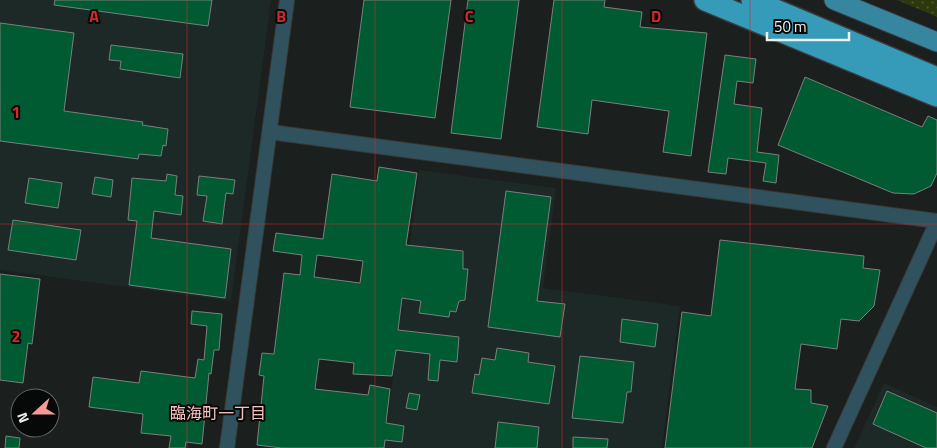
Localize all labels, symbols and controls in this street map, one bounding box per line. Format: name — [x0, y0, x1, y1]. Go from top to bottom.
text: A — [89, 4, 99, 28]
text: B — [276, 4, 286, 28]
text: C — [465, 4, 474, 28]
text: D — [651, 4, 661, 28]
scale bar — [767, 10, 850, 42]
text: 50 m — [774, 15, 807, 38]
text: 1 — [12, 100, 20, 124]
text: 2 — [12, 324, 20, 348]
north arrow — [10, 388, 60, 438]
district label: 臨海町一丁目 — [170, 401, 266, 425]
text: N — [11, 410, 34, 426]

